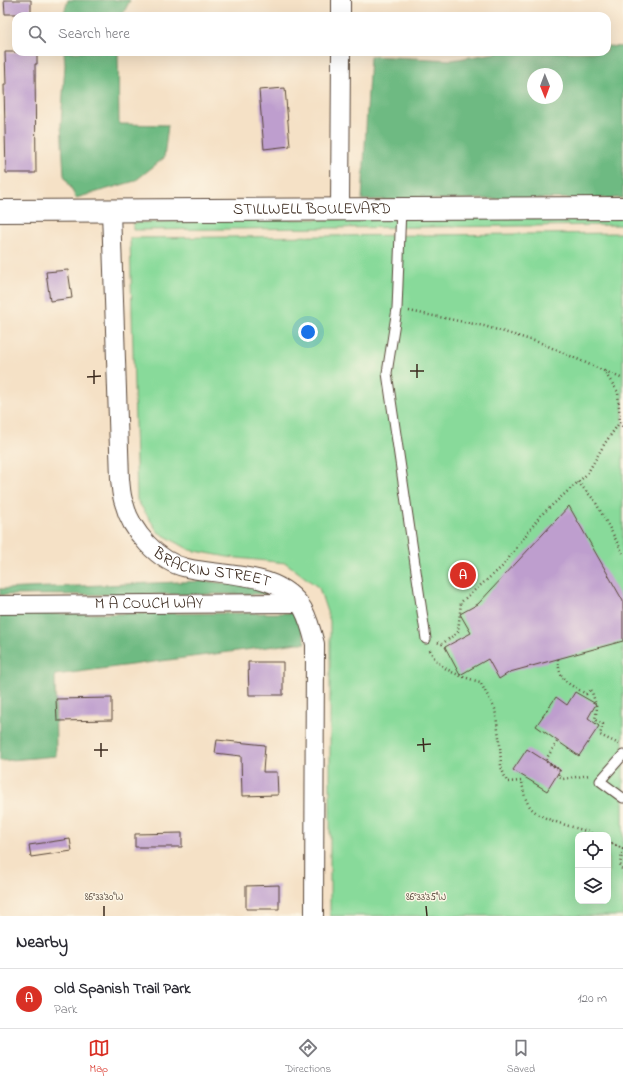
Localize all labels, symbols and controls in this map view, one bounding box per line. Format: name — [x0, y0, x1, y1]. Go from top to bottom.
search box — [12, 12, 611, 56]
icon: search — [26, 23, 48, 45]
text: Search here — [58, 23, 130, 45]
north arrow — [527, 68, 563, 104]
street label: STILLWELL BOULEVARD — [233, 197, 391, 222]
your location — [298, 322, 318, 342]
street label: BRACKIN STREET — [146, 541, 274, 594]
pin: A — [450, 560, 476, 590]
street label: M A COUCH WAY — [95, 592, 204, 616]
map controls — [575, 832, 611, 904]
button: locate — [575, 832, 611, 868]
button: layers — [575, 868, 611, 904]
text: 86°33'30"W — [85, 890, 124, 905]
text: 86°33'35"W — [406, 890, 446, 905]
text: Nearby — [16, 930, 68, 955]
text: Old Spanish Trail Park — [54, 978, 190, 1000]
text: A — [25, 989, 33, 1008]
text: 120 m — [577, 989, 607, 1008]
text: Park — [54, 1000, 78, 1019]
tab: Map — [88, 1037, 110, 1077]
tab: Directions — [285, 1037, 331, 1077]
tab: Saved — [507, 1037, 535, 1077]

